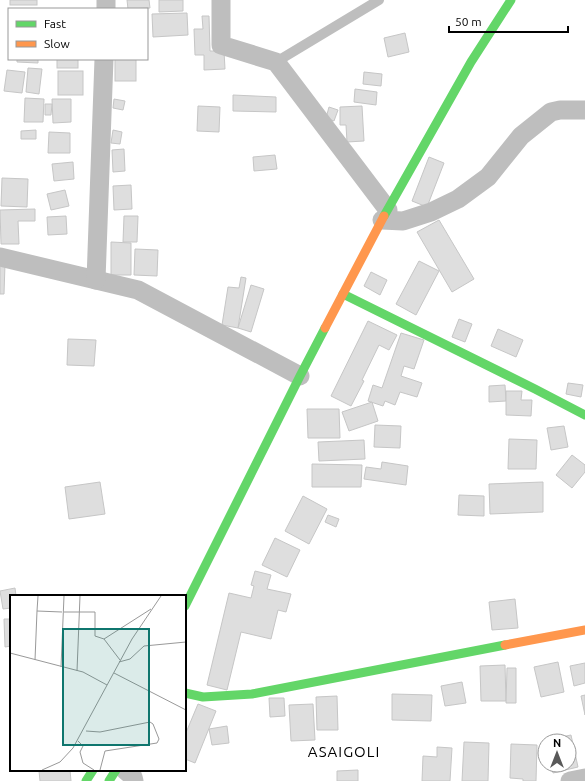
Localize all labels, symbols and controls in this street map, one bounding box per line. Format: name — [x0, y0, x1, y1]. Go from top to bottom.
legend — [8, 8, 148, 60]
scale bar — [449, 8, 568, 34]
text: 50 m — [455, 15, 482, 28]
text: Fast — [44, 17, 66, 30]
text: Slow — [44, 37, 70, 50]
inset map — [10, 595, 186, 771]
north arrow — [537, 733, 577, 773]
text: N — [553, 737, 561, 749]
district label: ASAIGOLI — [308, 743, 380, 760]

